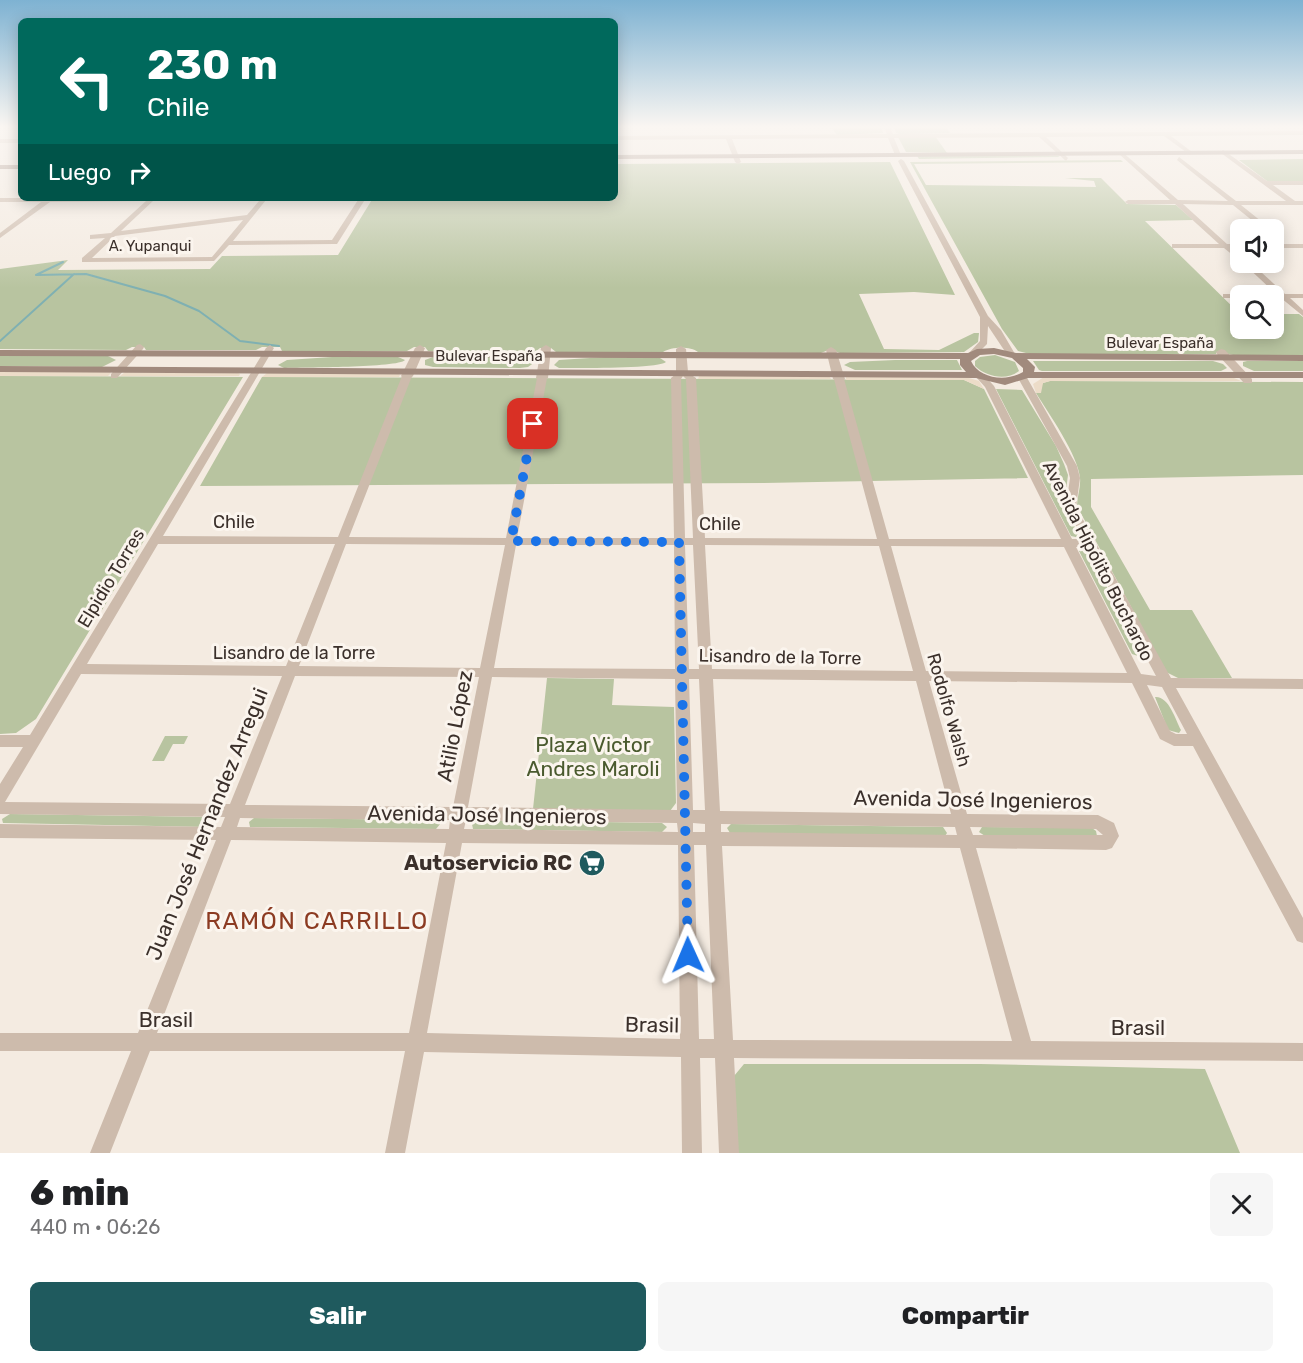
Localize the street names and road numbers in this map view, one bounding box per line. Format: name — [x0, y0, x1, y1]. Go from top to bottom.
street label: A. Yupanqui — [109, 237, 191, 255]
street label: Bulevar España — [1106, 334, 1214, 352]
street label: Bulevar España — [435, 347, 543, 365]
street label: Avenida Hipólito Buchardo — [1038, 457, 1158, 665]
street label: Chile — [213, 511, 255, 533]
street label: Chile — [699, 513, 741, 535]
street label: Elpidio Torres — [73, 525, 149, 631]
street label: Lisandro de la Torre — [213, 642, 375, 664]
street label: Lisandro de la Torre — [698, 645, 862, 669]
street label: Rodolfo Walsh — [922, 651, 976, 769]
street label: Atilio López — [431, 668, 478, 784]
street label: Juan José Hernandez Arregui — [140, 684, 273, 964]
street label: Avenida José Ingenieros — [853, 785, 1093, 814]
street label: Avenida José Ingenieros — [367, 800, 607, 829]
street label: Brasil — [139, 1007, 193, 1032]
street label: Brasil — [625, 1012, 679, 1037]
street label: Brasil — [1111, 1015, 1165, 1040]

